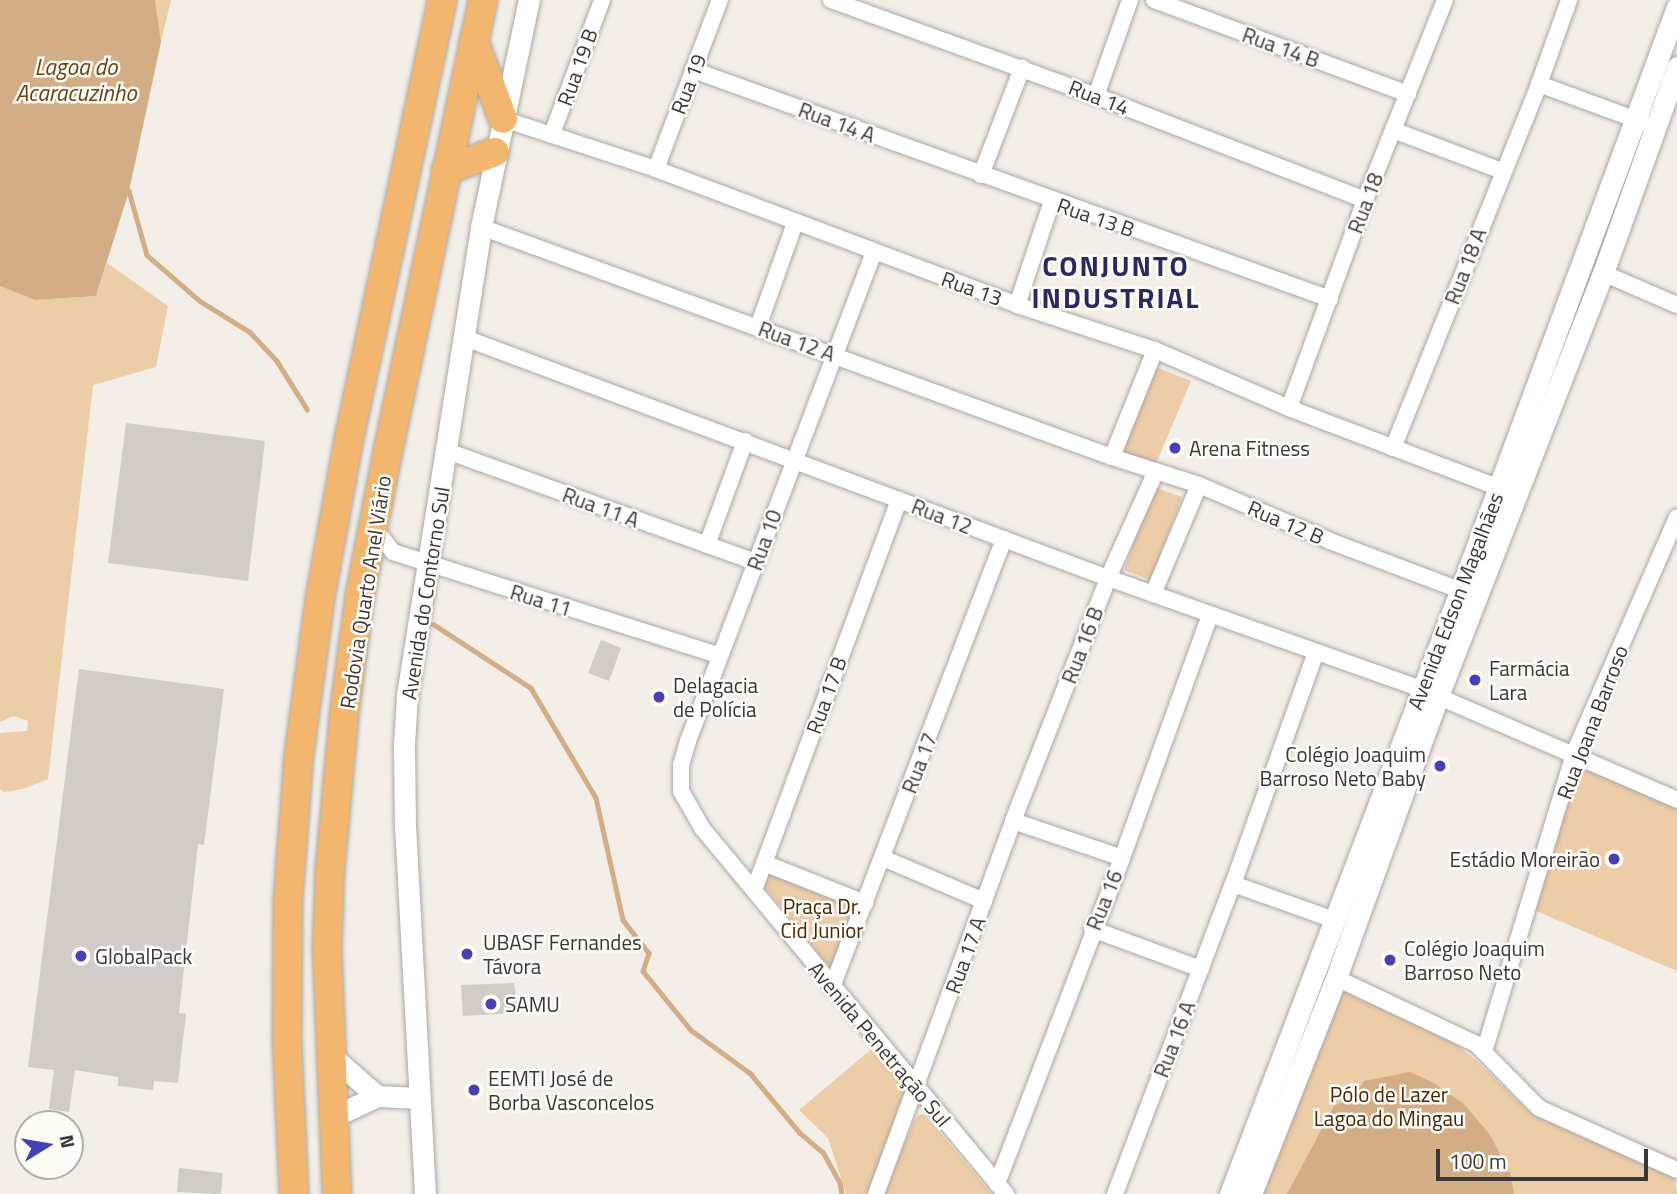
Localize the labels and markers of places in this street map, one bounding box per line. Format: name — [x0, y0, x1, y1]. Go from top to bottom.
place label: Arena Fitness — [1189, 435, 1310, 461]
marker: Arena Fitness — [1167, 440, 1183, 456]
place label: Farmácia Lara — [1489, 655, 1569, 705]
place label: Delagacia de Polícia — [673, 672, 758, 722]
marker: Farmácia Lara — [1467, 672, 1483, 688]
marker: Delagacia de Polícia — [651, 689, 667, 705]
place label: Colégio Joaquim Barroso Neto Baby — [1259, 741, 1426, 791]
marker: Colégio Joaquim Barroso Neto Baby — [1432, 758, 1448, 774]
place label: Estádio Moreirão — [1450, 846, 1600, 872]
marker: Estádio Moreirão — [1606, 851, 1622, 867]
place label: UBASF Fernandes Távora — [483, 929, 642, 979]
place label: Colégio Joaquim Barroso Neto — [1404, 935, 1545, 985]
place label: GlobalPack — [95, 943, 192, 969]
marker: UBASF Fernandes Távora — [457, 944, 477, 964]
marker: GlobalPack — [73, 948, 89, 964]
marker: Colégio Joaquim Barroso Neto — [1382, 952, 1398, 968]
place label: SAMU — [505, 991, 560, 1017]
marker: SAMU — [483, 996, 499, 1012]
place label: EEMTI José de Borba Vasconcelos — [488, 1065, 654, 1115]
marker: EEMTI José de Borba Vasconcelos — [466, 1082, 482, 1098]

